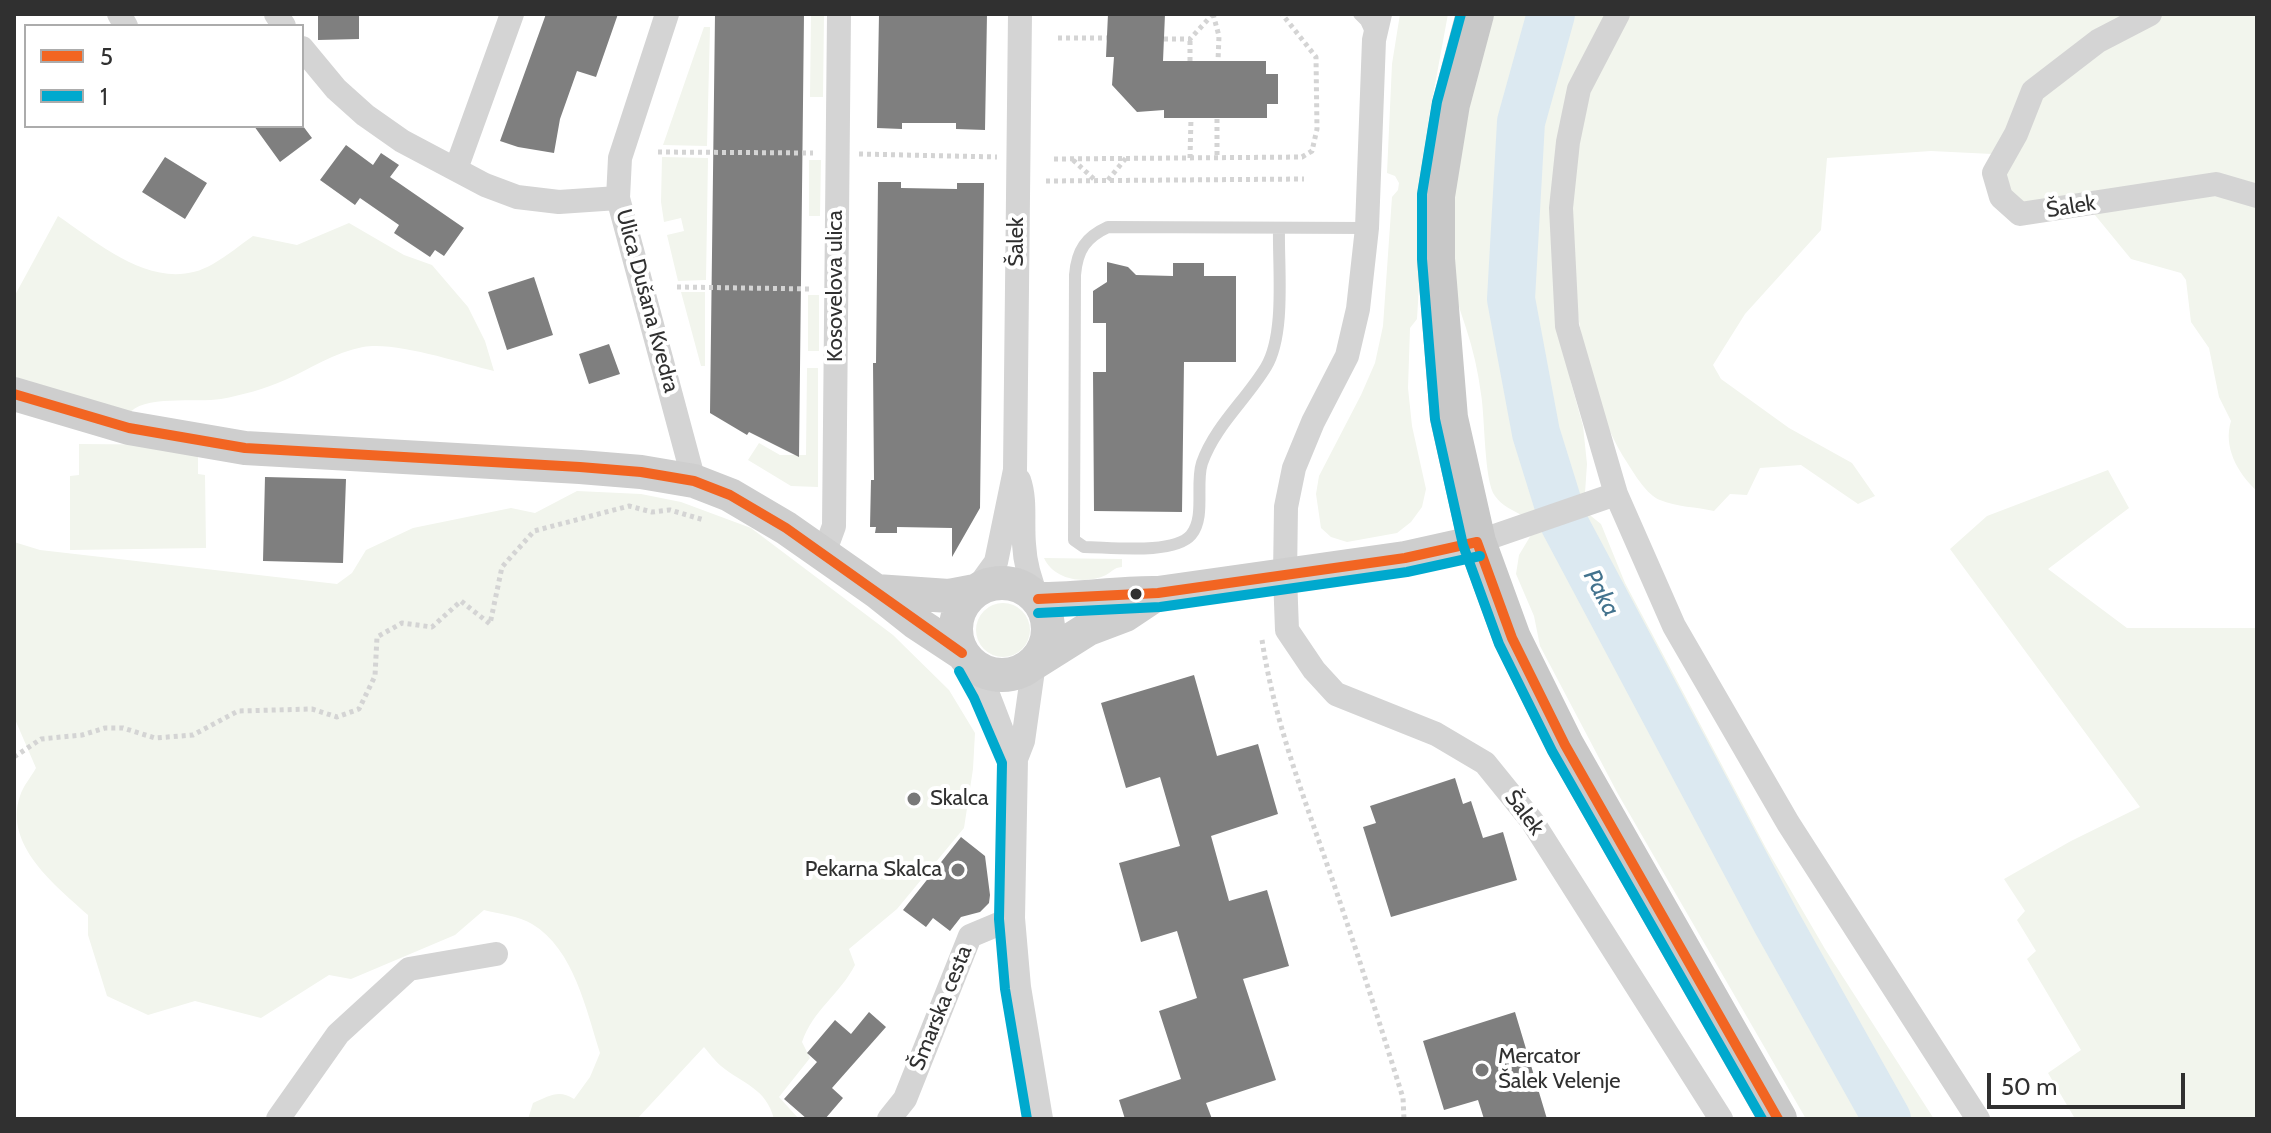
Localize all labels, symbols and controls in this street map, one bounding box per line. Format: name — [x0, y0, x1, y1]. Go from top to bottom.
legend — [24, 24, 304, 128]
text: 5 — [100, 42, 113, 71]
text: 1 — [100, 82, 108, 111]
street label: Šalek — [2044, 190, 2098, 224]
street label: Ulica Dušana Kvedra — [610, 207, 684, 395]
street label: Kosovelova ulica — [823, 210, 849, 362]
street label: Šalek — [1004, 217, 1030, 267]
water label: Paka — [1577, 565, 1625, 621]
unlabelled marker — [1128, 586, 1144, 602]
street label: Šalek — [1499, 785, 1549, 841]
place label: Skalca — [930, 786, 989, 812]
marker: Skalca — [905, 790, 923, 808]
place label: Pekarna Skalca — [805, 857, 942, 883]
marker: Pekarna Skalca — [949, 861, 967, 879]
street label: Šmarska cesta — [904, 942, 978, 1074]
place label: Mercator Šalek Velenje — [1498, 1044, 1620, 1096]
scale bar — [1991, 1057, 2189, 1107]
marker: Mercator Šalek Velenje — [1473, 1061, 1491, 1079]
text: 50 m — [2001, 1072, 2057, 1101]

